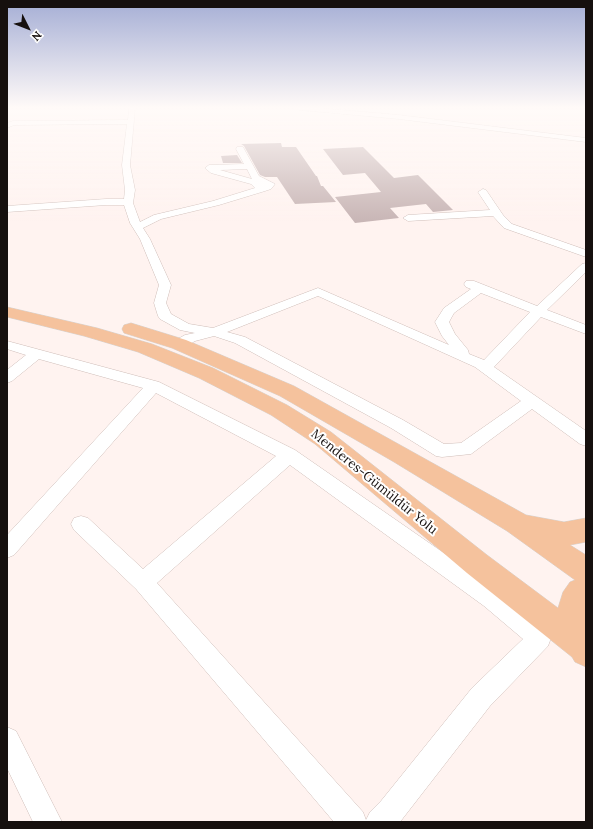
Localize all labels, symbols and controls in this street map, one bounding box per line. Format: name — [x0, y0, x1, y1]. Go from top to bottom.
north arrow — [8, 8, 48, 48]
text: N — [29, 28, 45, 44]
street label: Menderes-Gümüldür Yolu — [308, 426, 440, 538]

